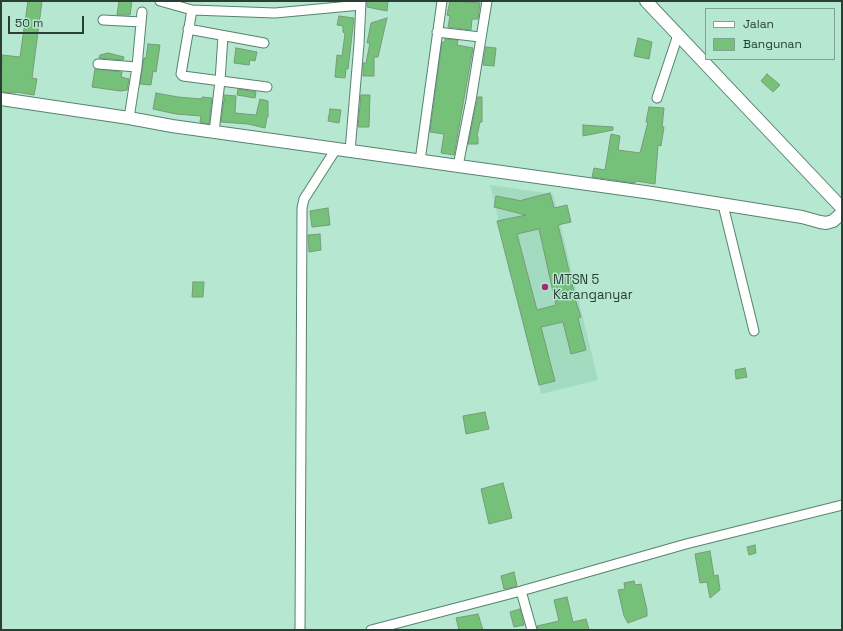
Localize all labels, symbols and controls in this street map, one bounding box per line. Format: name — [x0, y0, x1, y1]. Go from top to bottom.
scale bar — [10, 8, 86, 34]
legend — [705, 8, 835, 60]
text: 50 m — [15, 15, 43, 31]
text: Jalan — [743, 16, 774, 32]
text: Bangunan — [743, 36, 802, 52]
place label: MTSN 5 Karanganyar — [553, 272, 633, 303]
marker: MTSN 5 Karanganyar — [540, 282, 550, 292]

